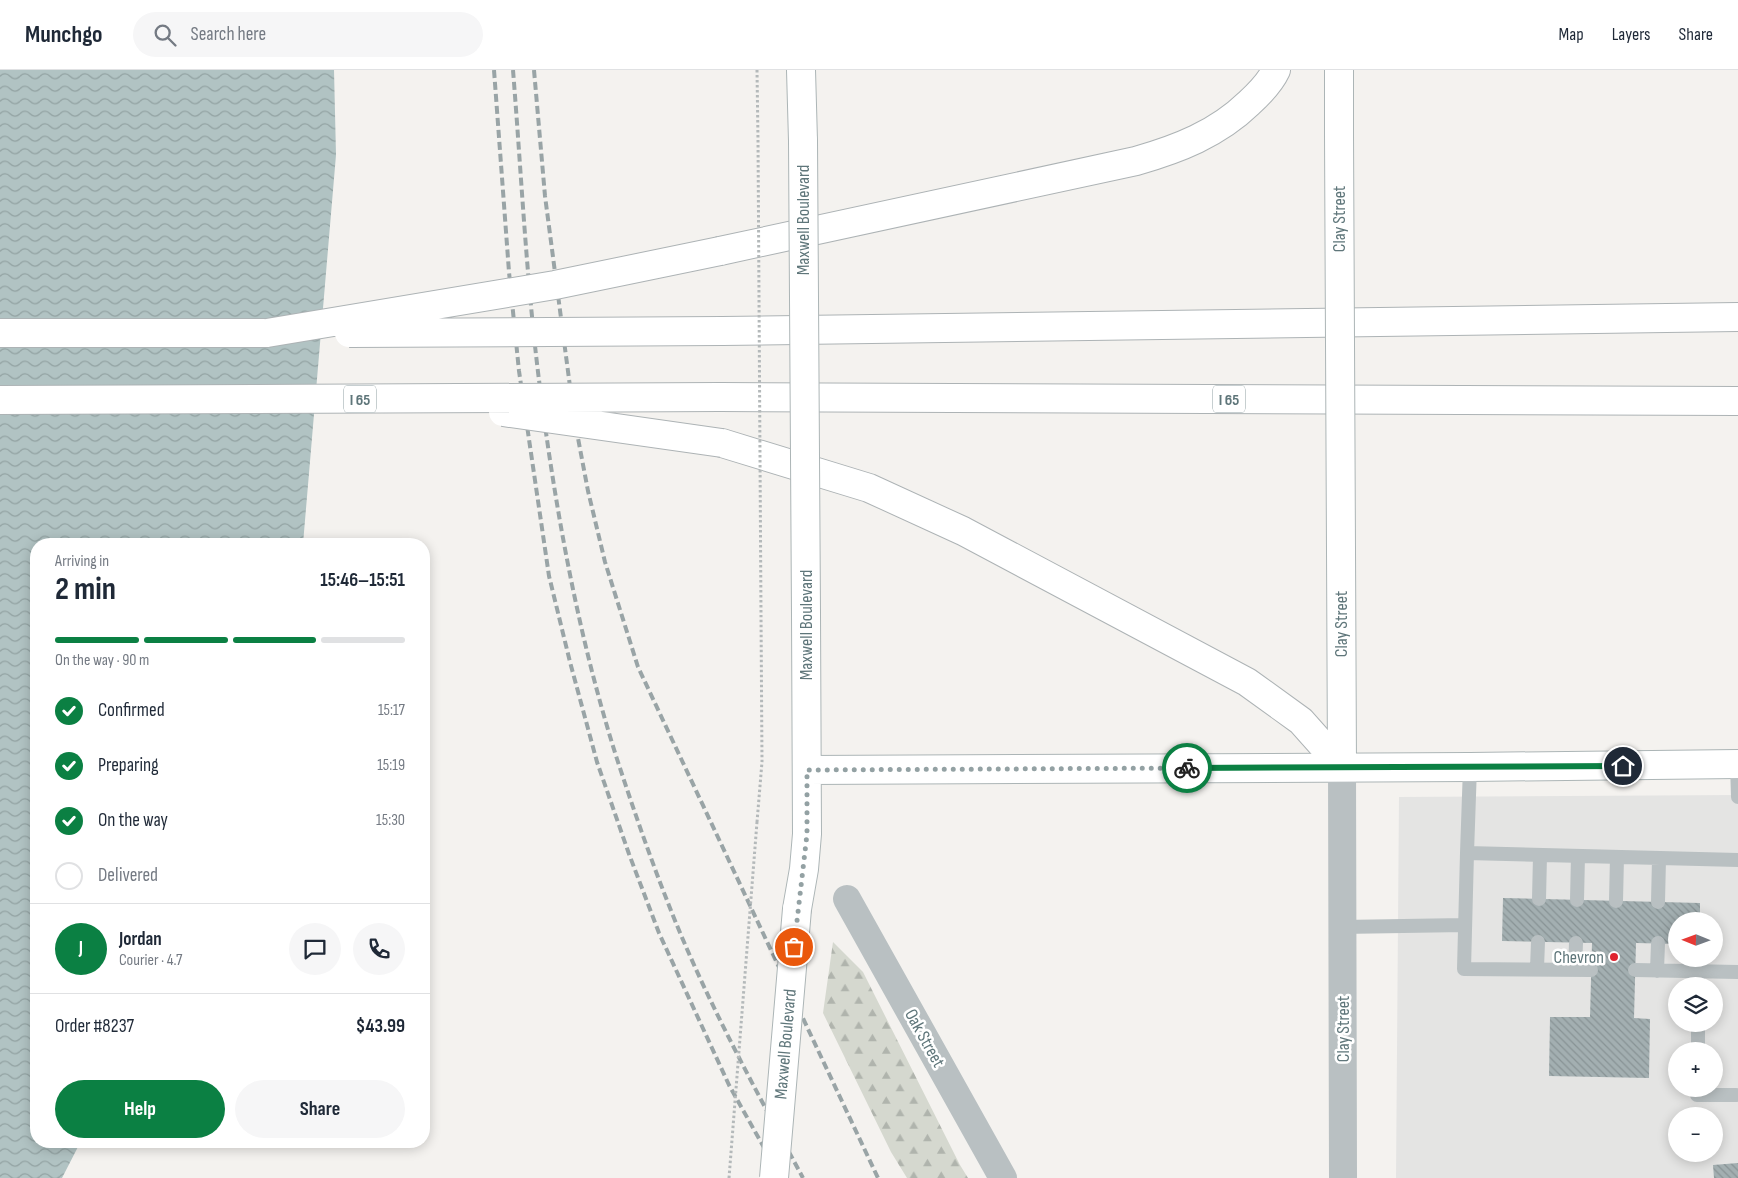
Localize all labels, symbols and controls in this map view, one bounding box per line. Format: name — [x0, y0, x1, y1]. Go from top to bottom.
search box — [133, 12, 483, 57]
text: Munchgo — [25, 20, 103, 49]
icon: search — [151, 21, 179, 49]
text: Search here — [191, 23, 266, 46]
text: Map — [1559, 24, 1584, 45]
text: Layers — [1612, 24, 1651, 45]
text: Share — [1679, 24, 1713, 45]
street label: Maxwell Boulevard — [793, 165, 814, 275]
street label: Clay Street — [1329, 185, 1350, 252]
road number: I 65 — [344, 386, 376, 412]
road number: I 65 — [1213, 386, 1245, 412]
text: Arriving in — [55, 552, 109, 571]
text: 15:46–15:51 — [320, 569, 405, 592]
text: 2 min — [55, 570, 116, 609]
street label: Maxwell Boulevard — [796, 570, 817, 680]
street label: Clay Street — [1331, 590, 1352, 657]
text: On the way · 90 m — [55, 651, 149, 670]
icon: check — [55, 697, 83, 725]
text: Confirmed — [98, 699, 165, 722]
text: 15:17 — [378, 701, 405, 720]
courier — [1162, 743, 1212, 793]
pin — [1602, 745, 1644, 787]
icon: check — [55, 752, 83, 780]
icon: home — [1609, 752, 1637, 780]
text: Preparing — [98, 754, 159, 777]
icon: bike — [1173, 754, 1201, 782]
text: 15:19 — [377, 756, 405, 775]
icon: check — [55, 807, 83, 835]
text: On the way — [98, 809, 168, 832]
text: 15:30 — [376, 811, 405, 830]
text: Delivered — [98, 864, 158, 887]
north arrow — [1668, 912, 1722, 968]
map controls — [1668, 912, 1723, 1162]
button: chat — [289, 923, 341, 975]
button: phone — [353, 923, 405, 975]
pin — [773, 926, 815, 968]
text: Jordan — [119, 928, 162, 951]
icon: bag — [780, 933, 808, 961]
text: J — [79, 937, 83, 960]
place label: Chevron — [1553, 947, 1604, 968]
text: Courier · 4.7 — [119, 951, 182, 970]
marker: Chevron — [1608, 951, 1620, 963]
button: layers — [1668, 977, 1723, 1032]
street label: Maxwell Boulevard — [770, 988, 801, 1100]
street label: Clay Street — [1333, 995, 1354, 1062]
street label: Oak Street — [900, 1005, 949, 1071]
text: Order #8237 — [55, 1015, 134, 1038]
text: $43.99 — [356, 1015, 405, 1038]
button: + — [1668, 1042, 1723, 1097]
button: Help — [55, 1080, 225, 1138]
button: Share — [235, 1080, 405, 1138]
button: − — [1668, 1107, 1723, 1162]

